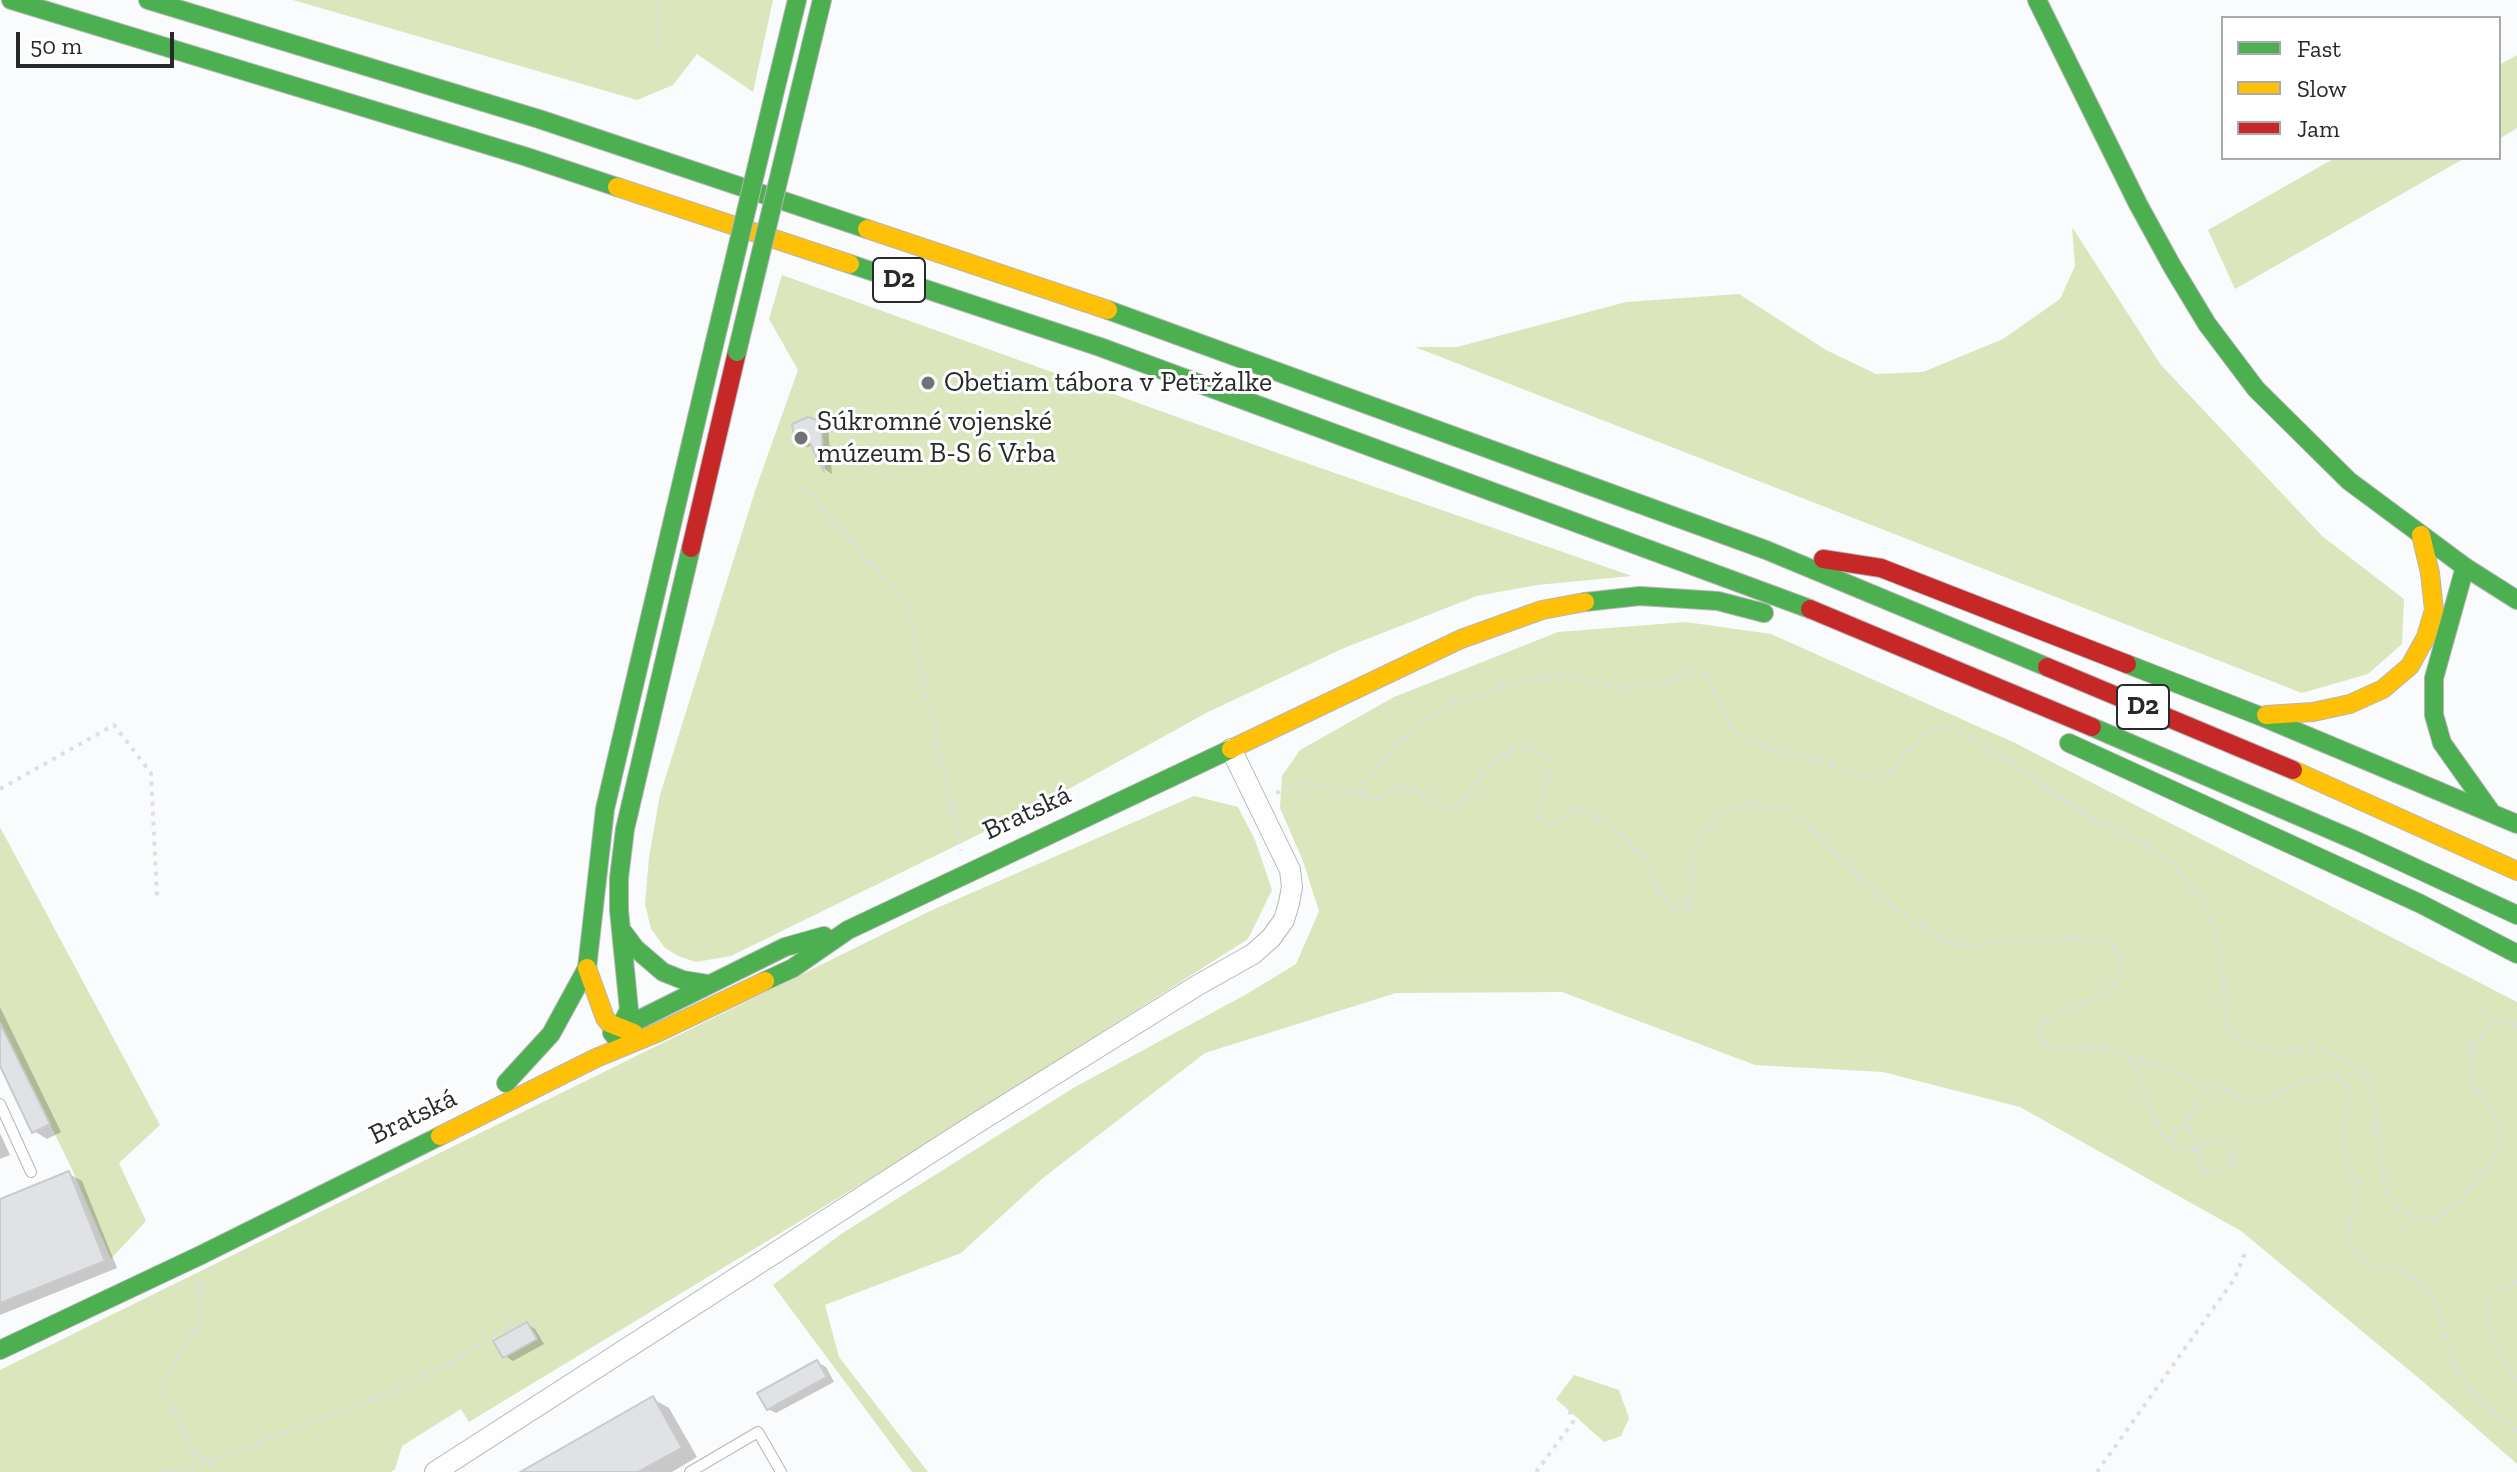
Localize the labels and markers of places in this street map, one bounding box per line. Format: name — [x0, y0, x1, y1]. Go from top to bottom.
place label: Obetiam tábora v Petržalke — [944, 366, 1272, 400]
marker: Obetiam tábora v Petržalke — [919, 374, 937, 392]
place label: Súkromné vojenské múzeum B-S 6 Vrba — [817, 405, 1056, 471]
marker: Súkromné vojenské múzeum B-S 6 Vrba — [792, 429, 810, 447]

